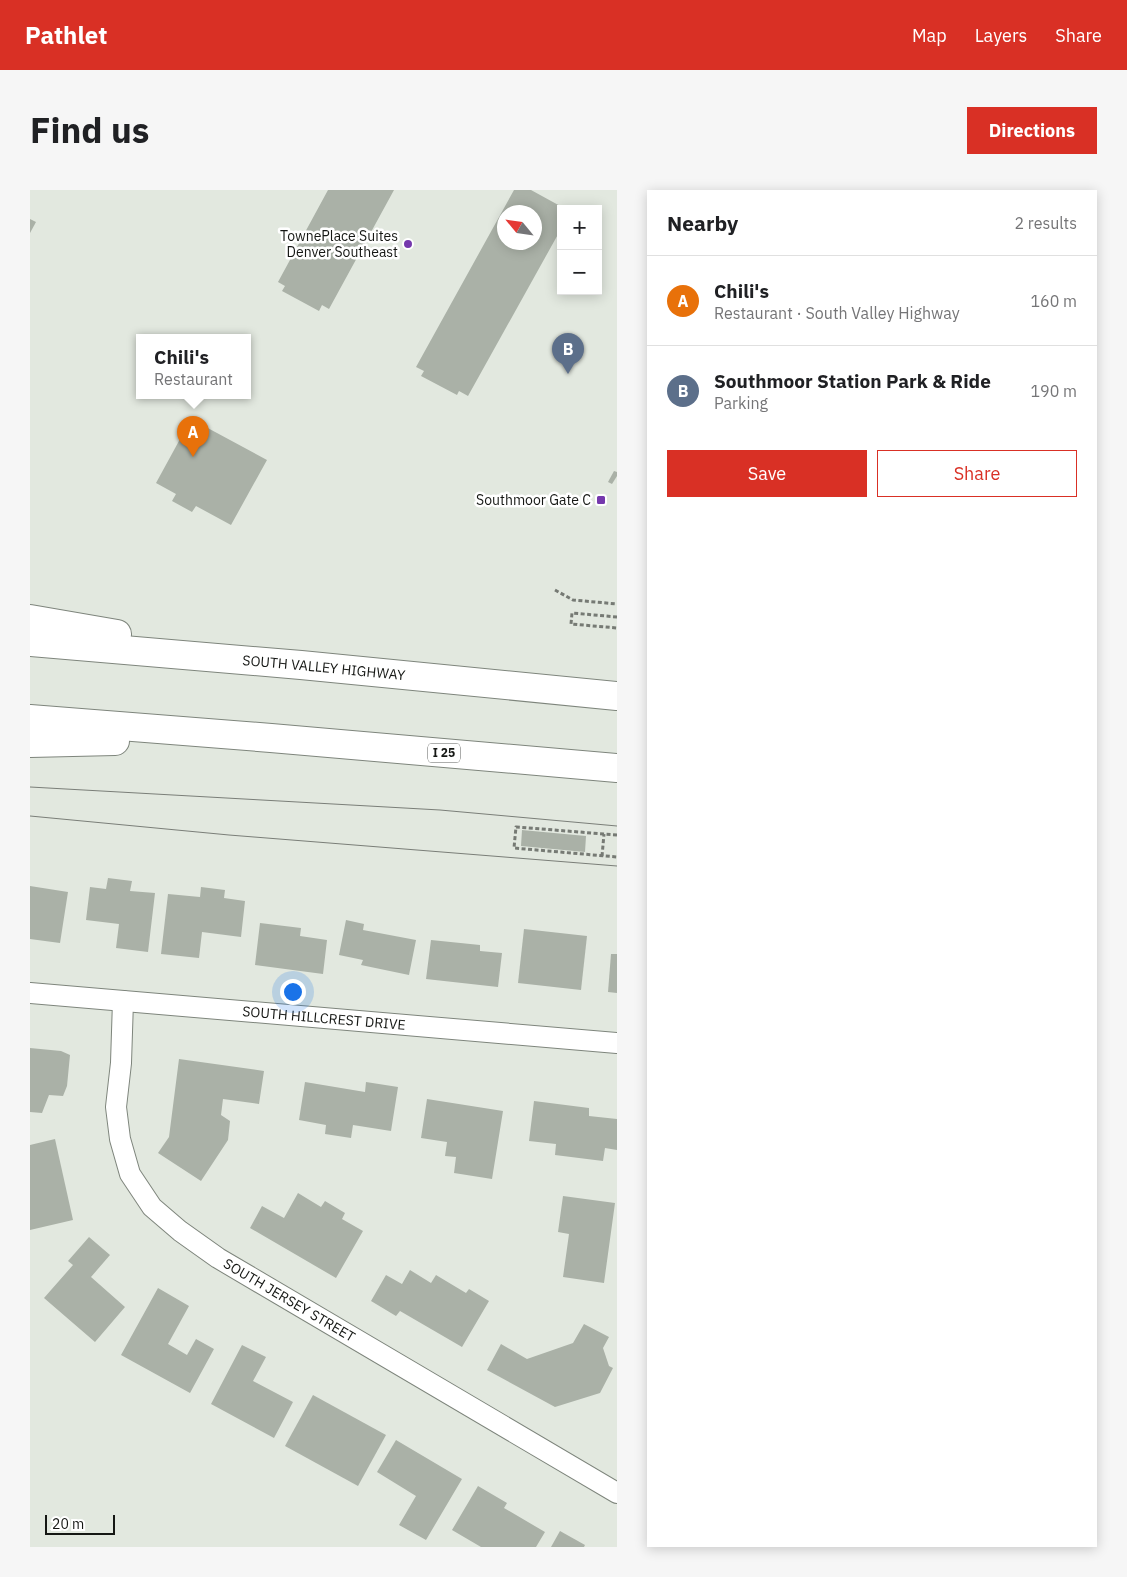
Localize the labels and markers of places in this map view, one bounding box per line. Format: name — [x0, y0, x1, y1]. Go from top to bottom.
place label: TownePlace Suites Denver Southeast — [280, 227, 398, 261]
marker: TownePlace Suites Denver Southeast — [402, 238, 414, 250]
pin: B — [552, 333, 584, 374]
pin: A — [177, 416, 209, 457]
place label: Southmoor Gate C — [476, 491, 591, 509]
marker: Southmoor Gate C — [595, 494, 607, 506]

